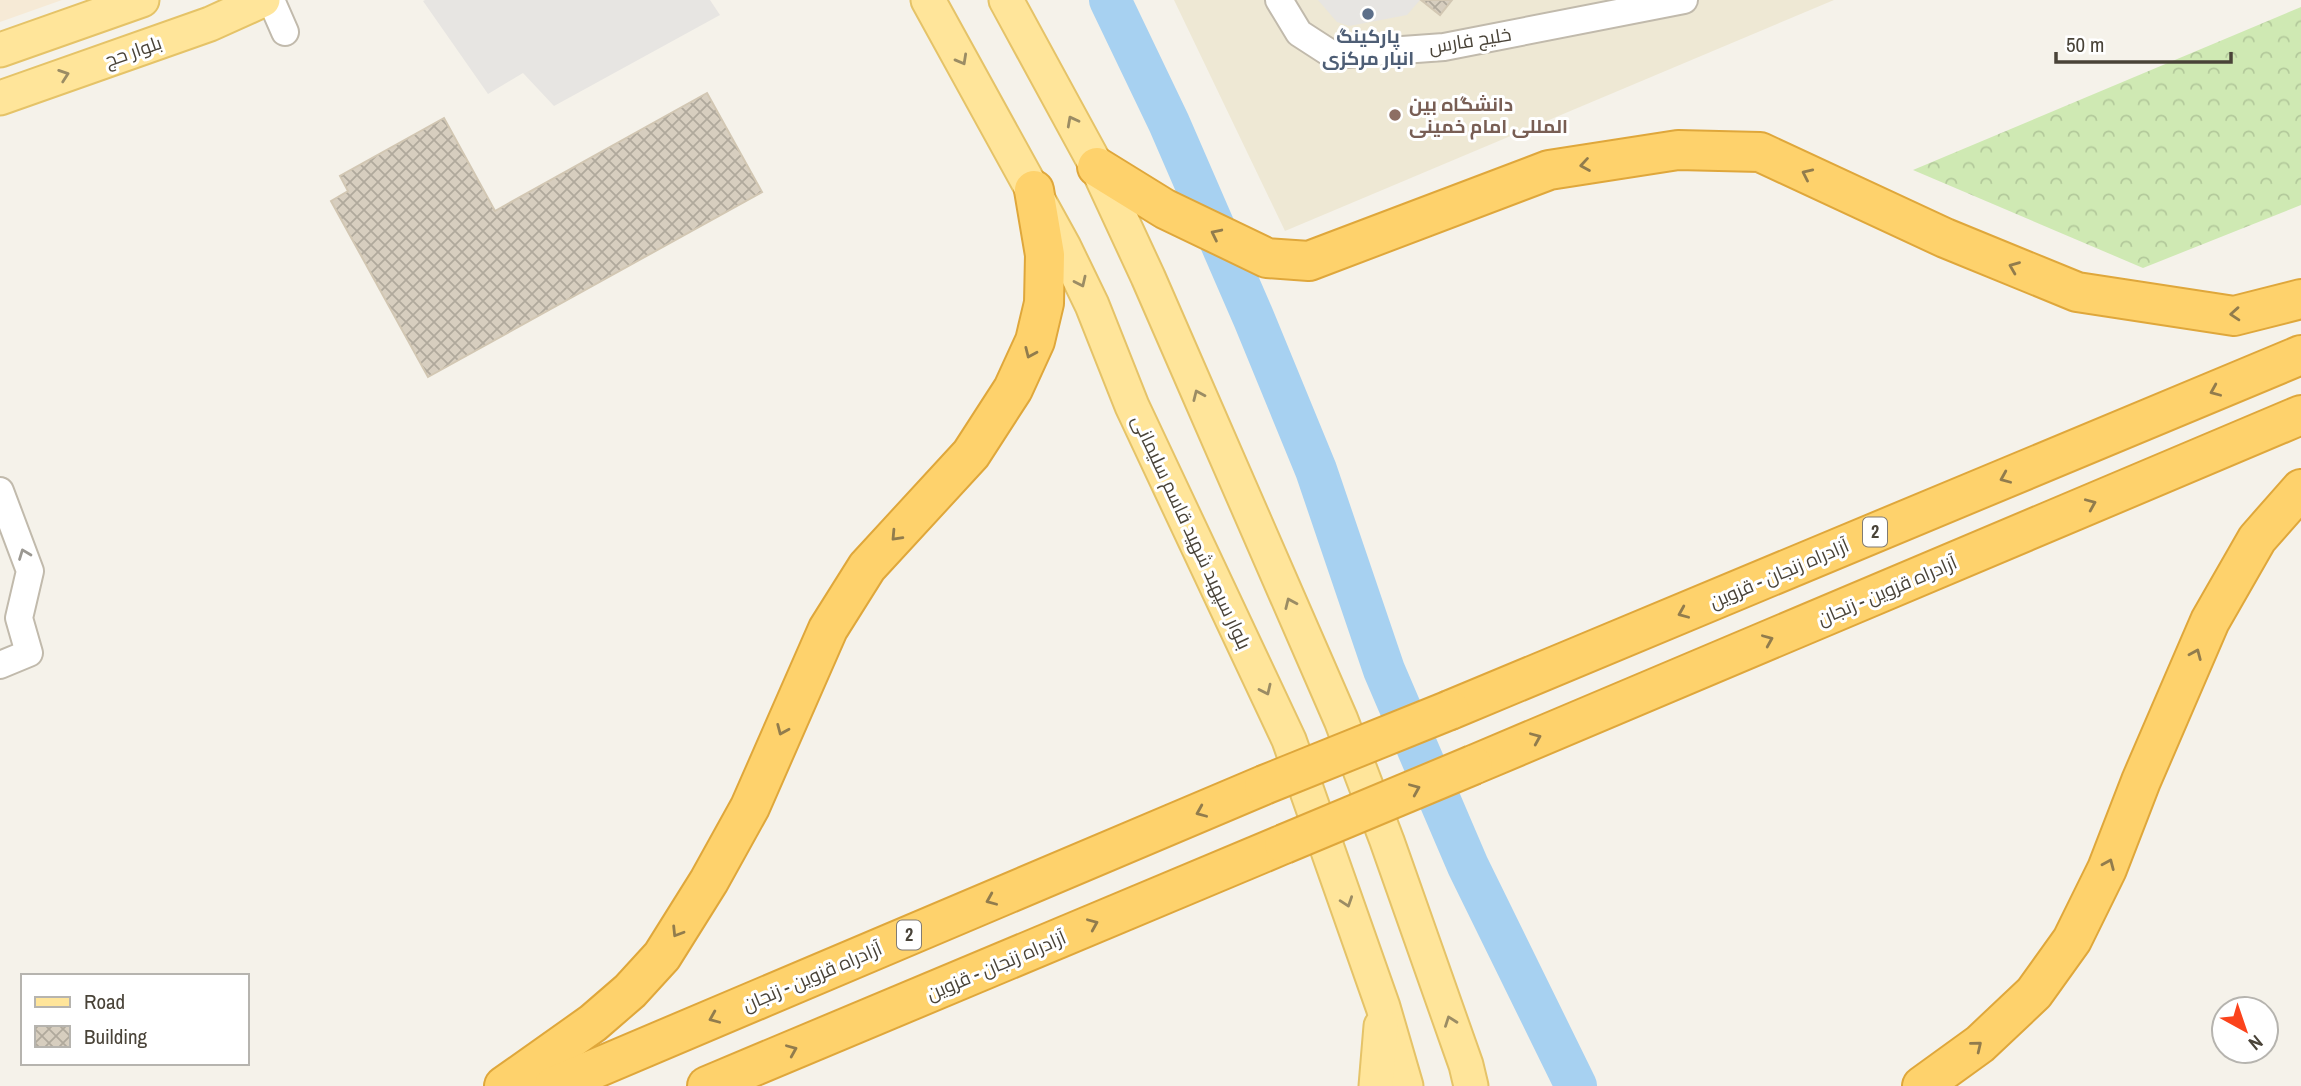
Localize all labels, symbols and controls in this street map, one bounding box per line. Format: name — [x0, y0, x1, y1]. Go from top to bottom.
marker: پارکینگ انبار مرکزی — [1360, 6, 1376, 22]
street label: خلیج فارس — [1427, 21, 1513, 60]
scale bar — [2056, 21, 2231, 65]
place label: پارکینگ انبار مرکزی — [1322, 23, 1414, 71]
street label: بلوار حج — [101, 29, 165, 74]
text: 50 m — [2066, 30, 2104, 59]
one-way arrow — [954, 52, 967, 65]
one-way arrow — [58, 69, 70, 83]
place label: دانشگاه بین المللی امام خمینی — [1409, 91, 1568, 140]
marker: دانشگاه بین المللی امام خمینی — [1387, 107, 1403, 123]
one-way arrow — [1067, 116, 1081, 129]
one-way arrow — [1579, 157, 1591, 172]
one-way arrow — [1802, 168, 1814, 182]
one-way arrow — [1211, 228, 1223, 242]
one-way arrow — [2009, 261, 2021, 275]
one-way arrow — [1072, 275, 1086, 287]
one-way arrow — [2229, 306, 2240, 321]
one-way arrow — [1024, 346, 1038, 358]
one-way arrow — [2210, 382, 2222, 396]
one-way arrow — [1192, 390, 1206, 402]
street label: بلوار سپهبد شهید قاسم سلیمانی — [1125, 411, 1258, 654]
one-way arrow — [2000, 470, 2013, 484]
one-way arrow — [2083, 498, 2096, 512]
road number: 2 — [1863, 518, 1887, 546]
one-way arrow — [892, 527, 905, 540]
street label: آزادراه زنجان - قزوین — [1705, 532, 1853, 614]
one-way arrow — [18, 548, 32, 560]
street label: آزادراه قزوین - زنجان — [1813, 549, 1961, 631]
one-way arrow — [1284, 598, 1298, 610]
one-way arrow — [1677, 605, 1690, 619]
one-way arrow — [1761, 634, 1773, 648]
one-way arrow — [2188, 649, 2202, 661]
one-way arrow — [1257, 682, 1271, 695]
one-way arrow — [776, 723, 790, 736]
one-way arrow — [1529, 732, 1541, 746]
one-way arrow — [1408, 783, 1420, 797]
one-way arrow — [1196, 804, 1208, 818]
one-way arrow — [2101, 859, 2115, 871]
one-way arrow — [986, 892, 998, 906]
one-way arrow — [1339, 895, 1353, 907]
one-way arrow — [1086, 919, 1098, 933]
road number: 2 — [897, 920, 921, 950]
one-way arrow — [673, 924, 686, 937]
street label: آزادراه زنجان - قزوین — [922, 924, 1070, 1006]
street label: آزادراه قزوین - زنجان — [738, 935, 886, 1017]
legend — [21, 974, 248, 1065]
text: Road — [84, 987, 125, 1016]
north arrow — [2210, 995, 2280, 1065]
one-way arrow — [709, 1009, 721, 1023]
one-way arrow — [1444, 1016, 1458, 1028]
text: Building — [84, 1022, 148, 1051]
text: N — [2243, 1029, 2269, 1057]
one-way arrow — [1969, 1042, 1982, 1054]
one-way arrow — [785, 1044, 798, 1058]

